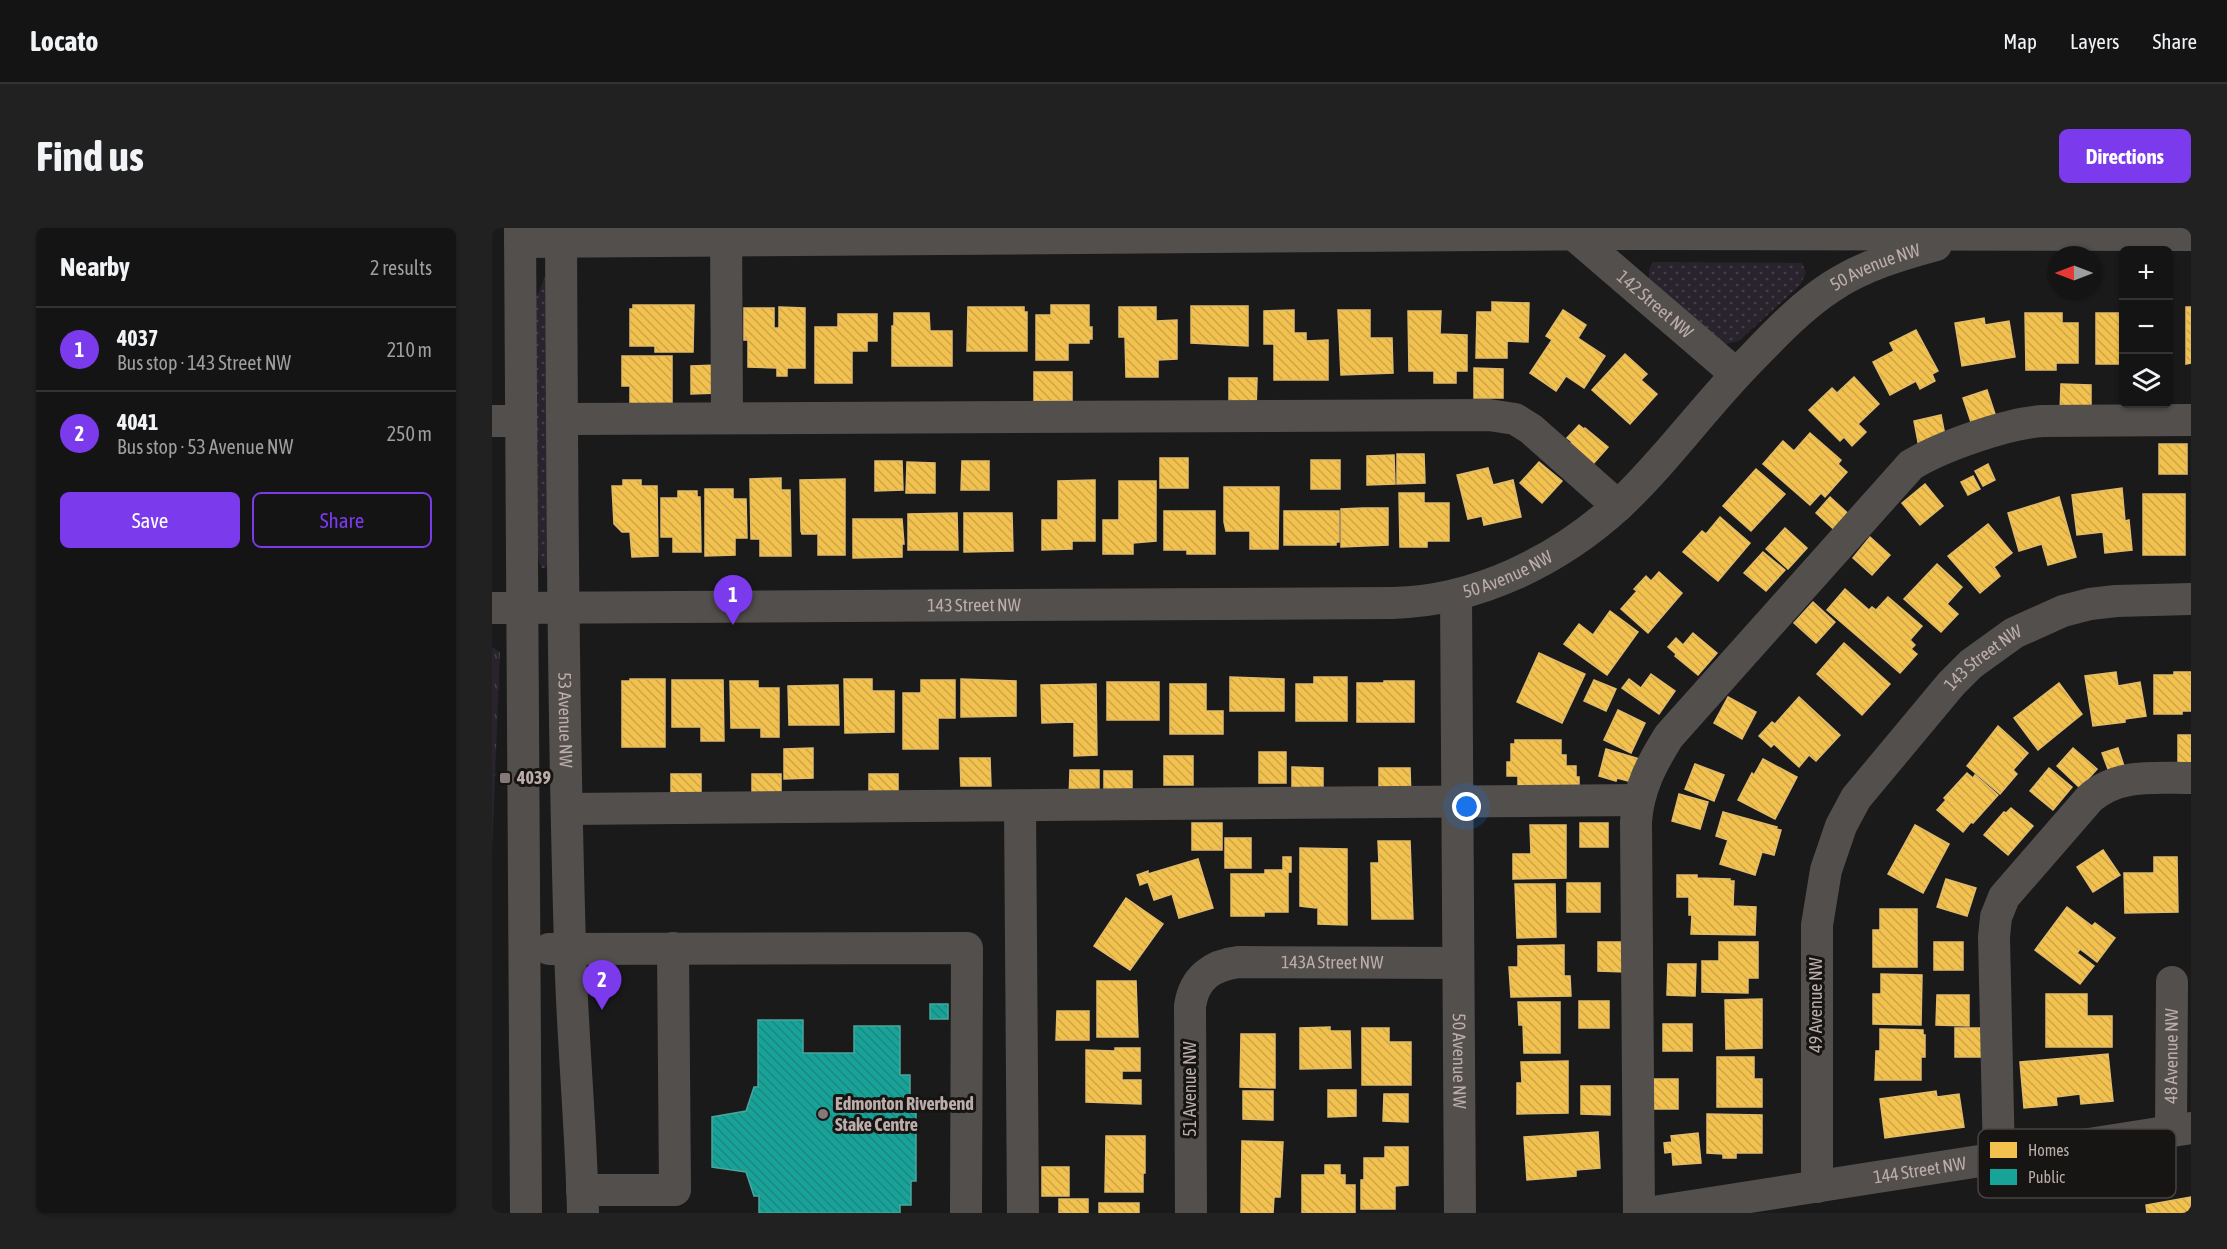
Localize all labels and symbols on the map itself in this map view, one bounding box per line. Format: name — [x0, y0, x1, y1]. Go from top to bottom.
street label: 50 Avenue NW — [1826, 239, 1922, 295]
north arrow — [2047, 246, 2101, 300]
street label: 142 Street NW — [1613, 266, 1698, 342]
street label: 50 Avenue NW — [1460, 546, 1556, 602]
pin: 1 — [714, 576, 752, 625]
street label: 143 Street NW — [927, 594, 1021, 616]
street label: 143 Street NW — [1939, 620, 2025, 694]
street label: 53 Avenue NW — [554, 672, 577, 768]
place label: 4039 — [516, 767, 551, 788]
marker: 4039 — [498, 771, 512, 785]
your location — [1452, 792, 1481, 821]
street label: 143A Street NW — [1281, 951, 1383, 973]
street label: 49 Avenue NW — [1805, 957, 1826, 1053]
pin: 2 — [582, 960, 622, 1010]
street label: 48 Avenue NW — [2160, 1008, 2182, 1104]
street label: 50 Avenue NW — [1449, 1013, 1470, 1109]
street label: 51 Avenue NW — [1179, 1041, 1200, 1137]
place label: Edmonton Riverbend Stake Centre — [835, 1093, 974, 1135]
marker: Edmonton Riverbend Stake Centre — [816, 1107, 830, 1121]
legend — [1978, 1129, 2176, 1198]
text: Homes — [2028, 1141, 2070, 1159]
street label: 144 Street NW — [1872, 1152, 1967, 1187]
text: Public — [2028, 1168, 2065, 1186]

